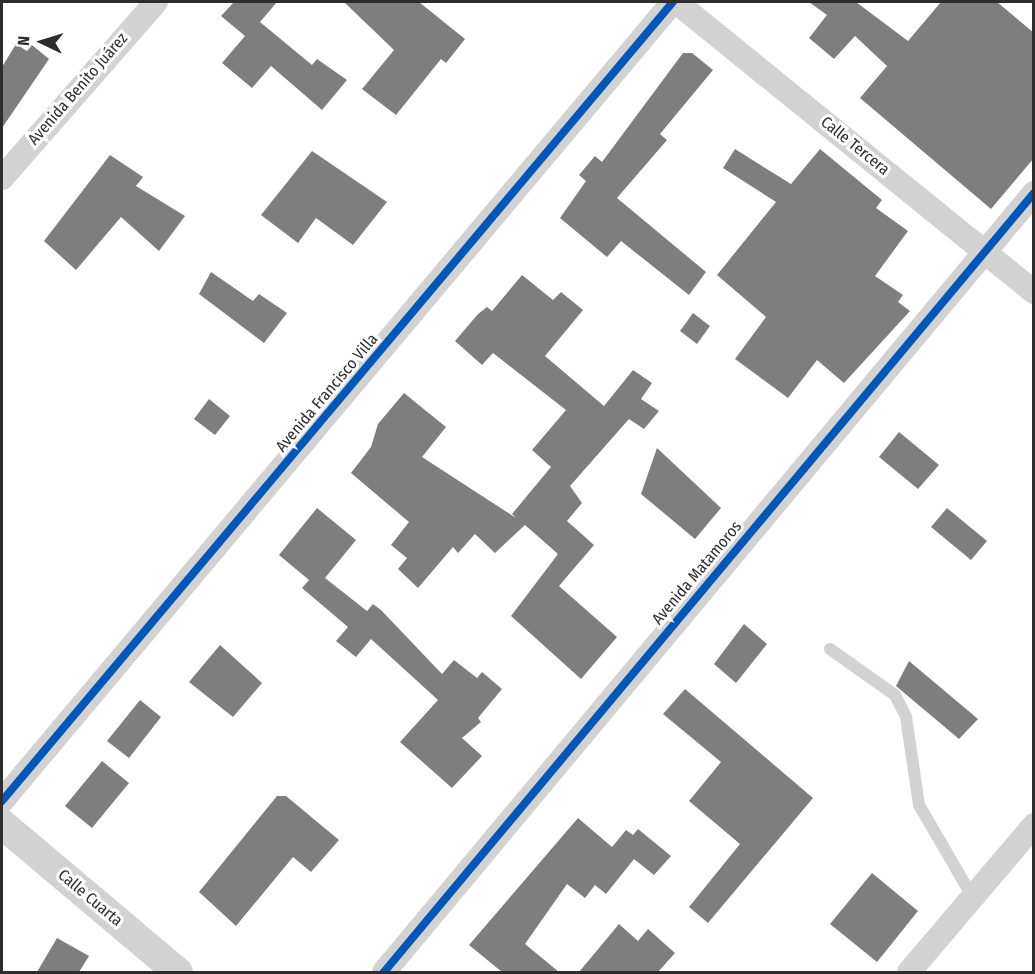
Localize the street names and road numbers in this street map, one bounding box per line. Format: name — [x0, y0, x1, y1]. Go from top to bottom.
street label: Avenida Benito Juárez — [24, 29, 132, 149]
street label: Calle Tercera — [817, 113, 893, 179]
street label: Avenida Francisco Villa — [272, 330, 382, 456]
street label: Avenida Matamoros — [648, 517, 746, 629]
street label: Calle Cuarta — [54, 865, 126, 931]

